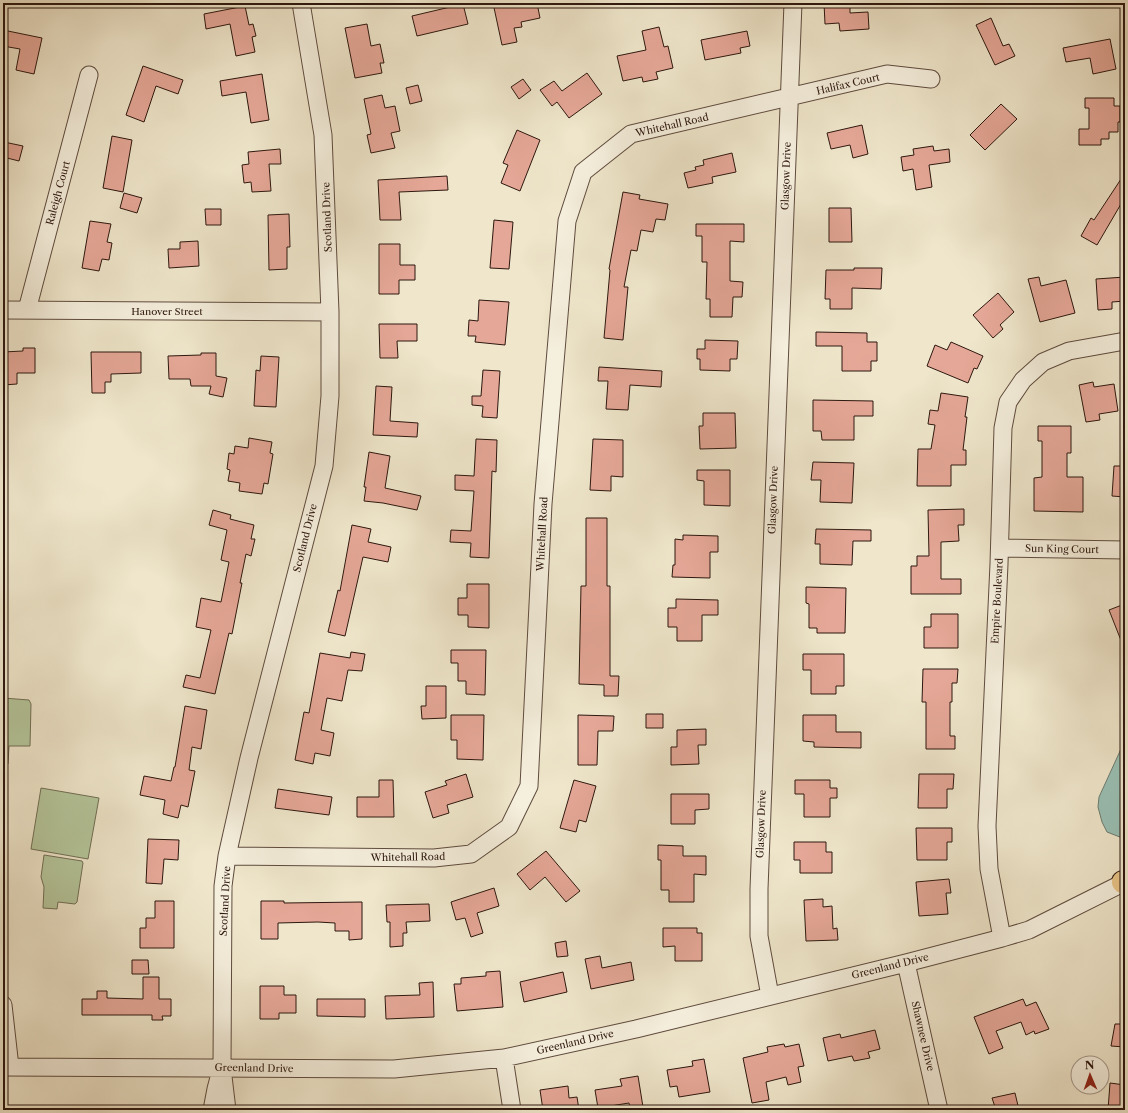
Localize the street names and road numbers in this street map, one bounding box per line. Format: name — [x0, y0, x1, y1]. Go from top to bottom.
street label: Halifax Court — [815, 70, 881, 98]
street label: Whitehall Road — [633, 110, 710, 140]
street label: Glasgow Drive — [778, 141, 794, 210]
street label: Raleigh Court — [43, 159, 73, 227]
street label: Scotland Drive — [319, 181, 335, 252]
street label: Hanover Street — [131, 305, 203, 318]
street label: Glasgow Drive — [765, 465, 781, 534]
street label: Whitehall Road — [534, 496, 550, 573]
street label: Scotland Drive — [290, 502, 320, 574]
street label: Sun King Court — [1025, 542, 1099, 556]
street label: Empire Boulevard — [988, 558, 1006, 644]
street label: Glasgow Drive — [753, 789, 769, 858]
street label: Whitehall Road — [370, 850, 445, 864]
street label: Scotland Drive — [217, 865, 233, 936]
street label: Greenland Drive — [850, 950, 930, 982]
street label: Shawnee Drive — [909, 1000, 937, 1073]
street label: Greenland Drive — [535, 1027, 615, 1057]
street label: Greenland Drive — [214, 1061, 294, 1075]

